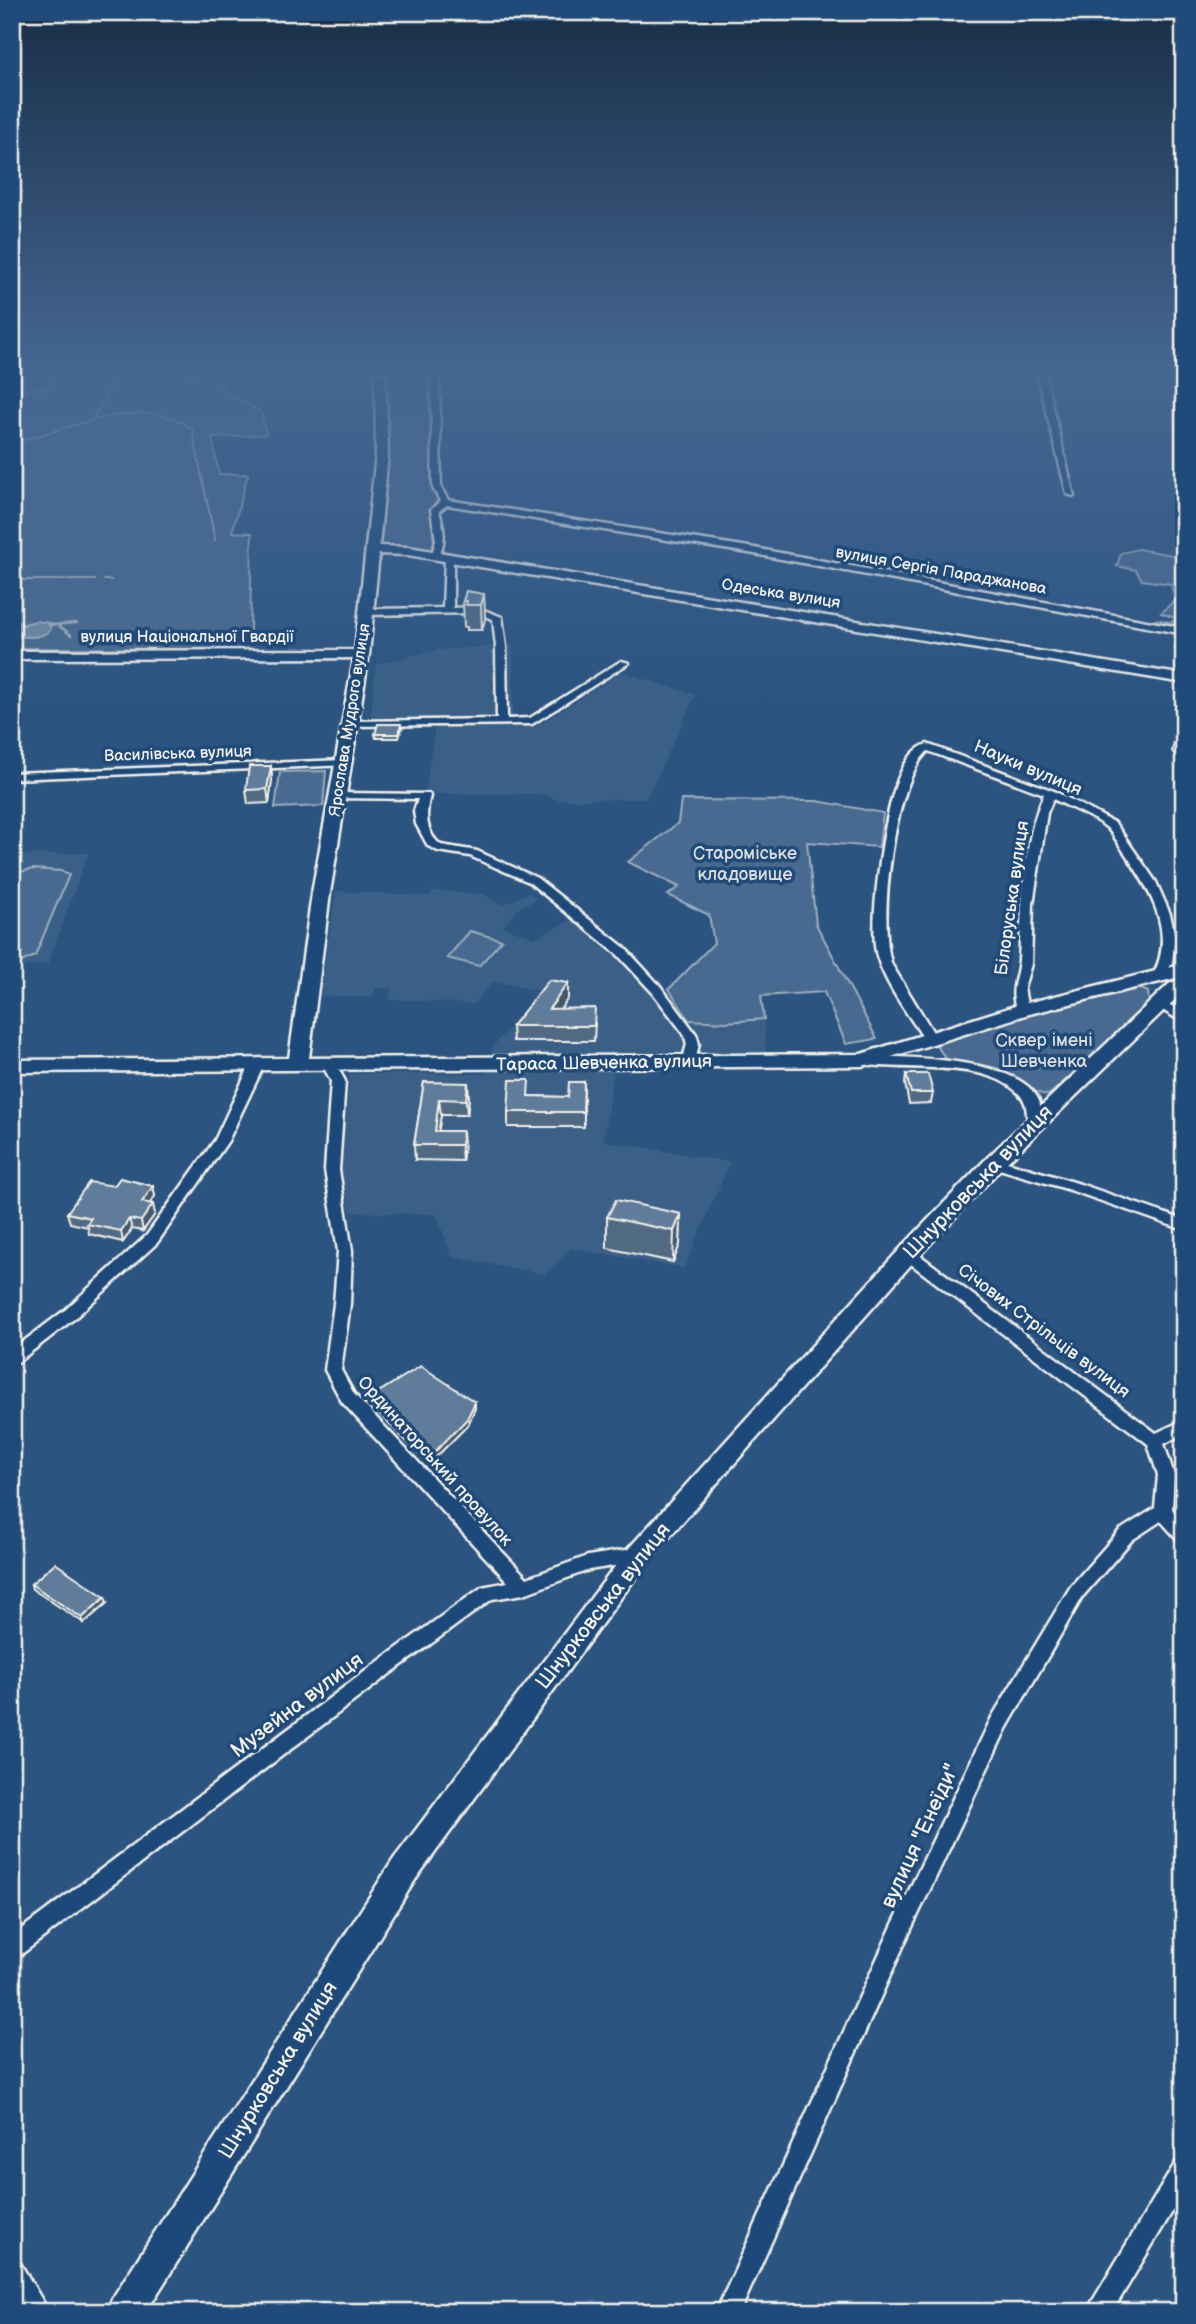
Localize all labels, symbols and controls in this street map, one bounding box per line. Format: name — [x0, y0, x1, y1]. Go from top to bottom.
street label: вулиця Сергія Параджанова — [834, 543, 1048, 599]
street label: Одеська вулиця — [720, 575, 842, 613]
street label: Ярослава Мудрого вулиця — [325, 622, 375, 818]
street label: вулиця Національної Гвардії — [80, 628, 295, 647]
street label: Науки вулиця — [971, 736, 1085, 800]
street label: Василівська вулиця — [104, 742, 252, 766]
street label: Білоруська вулиця — [991, 819, 1033, 977]
park label: Староміське кладовище — [693, 843, 797, 885]
park label: Сквер імені Шевченка — [995, 1030, 1093, 1072]
street label: Тараса Шевченка вулиця — [496, 1051, 712, 1075]
street label: Шнурковська вулиця — [898, 1100, 1058, 1264]
street label: Січових Стрільців вулиця — [954, 1259, 1134, 1403]
street label: Ординаторський провулок — [353, 1372, 517, 1551]
street label: Шнурковська вулиця — [530, 1518, 676, 1694]
street label: Музейна вулиця — [226, 1647, 368, 1763]
street label: вулиця "Енеїди" — [876, 1760, 964, 1912]
street label: Шнурковська вулиця — [213, 1977, 343, 2163]

